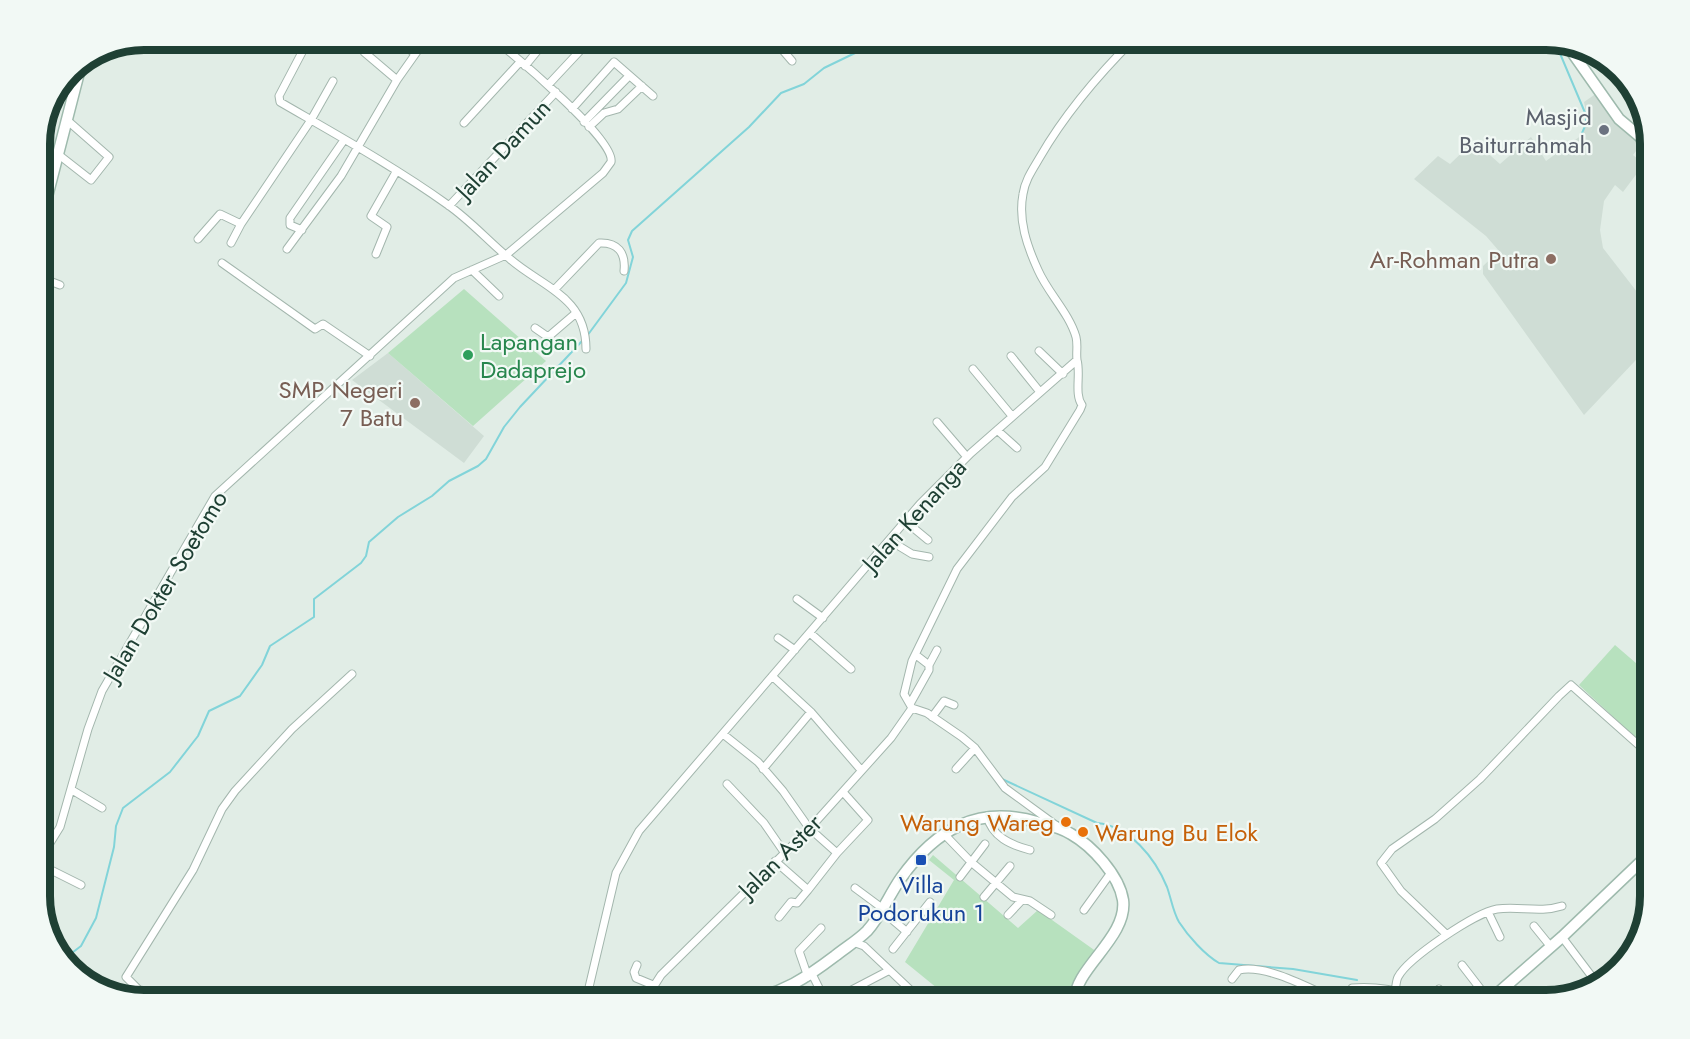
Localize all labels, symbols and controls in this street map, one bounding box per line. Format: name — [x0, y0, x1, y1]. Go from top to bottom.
street label: Jalan Damun — [445, 91, 559, 209]
place label: Masjid Baiturrahmah — [1459, 99, 1592, 162]
marker: Masjid Baiturrahmah — [1597, 123, 1611, 137]
place label: Ar-Rohman Putra — [1370, 242, 1539, 277]
marker: Ar-Rohman Putra — [1544, 252, 1558, 266]
place label: Lapangan Dadaprejo — [480, 324, 586, 387]
marker: Lapangan Dadaprejo — [461, 348, 475, 362]
place label: SMP Negeri 7 Batu — [279, 372, 403, 435]
marker: SMP Negeri 7 Batu — [408, 396, 422, 410]
street label: Jalan Kenanga — [852, 451, 974, 581]
street label: Jalan Dokter Soetomo — [93, 484, 236, 691]
place label: Warung Wareg — [900, 805, 1054, 840]
street label: Jalan Aster — [728, 806, 830, 908]
marker: Warung Wareg — [1059, 815, 1073, 829]
place label: Warung Bu Elok — [1095, 815, 1258, 850]
marker: Warung Bu Elok — [1076, 825, 1090, 839]
marker: Villa Podorukun 1 — [914, 853, 928, 867]
place label: Villa Podorukun 1 — [858, 867, 984, 930]

